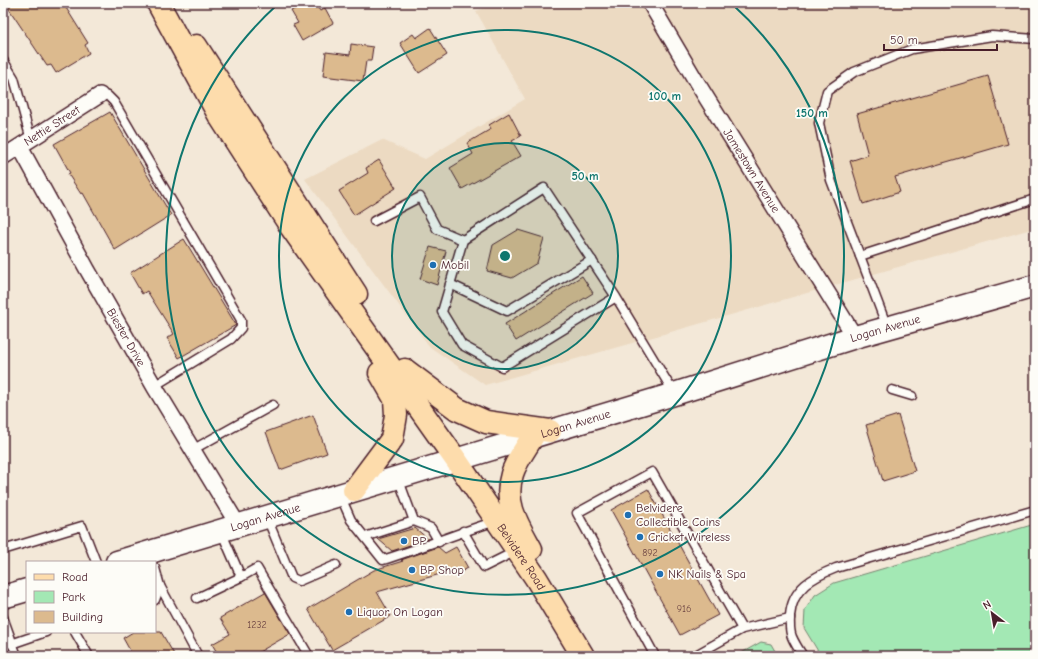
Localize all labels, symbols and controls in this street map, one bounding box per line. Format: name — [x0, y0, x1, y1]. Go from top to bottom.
scale bar — [884, 26, 997, 52]
text: 50 m — [890, 33, 918, 47]
text: 100 m — [649, 89, 681, 103]
street label: Nettie Street — [21, 102, 83, 149]
text: 150 m — [796, 106, 828, 120]
street label: Jamestown Avenue — [720, 126, 783, 215]
text: 50 m — [571, 169, 599, 183]
centre of rings — [498, 249, 512, 263]
place label: Mobil — [441, 258, 469, 272]
marker: Mobil — [428, 260, 438, 270]
street label: Biester Drive — [104, 306, 148, 369]
street label: Logan Avenue — [849, 312, 922, 345]
street label: Logan Avenue — [539, 407, 612, 441]
street label: Logan Avenue — [229, 500, 302, 534]
place label: Belvidere Collectible Coins — [636, 501, 720, 529]
marker: Belvidere Collectible Coins — [623, 510, 633, 520]
street label: Belvidere Road — [494, 521, 549, 592]
place label: Cricket Wireless — [648, 530, 730, 544]
marker: Cricket Wireless — [635, 532, 645, 542]
place label: BP — [412, 534, 426, 548]
marker: BP — [399, 536, 409, 546]
house number: 892 — [642, 547, 658, 559]
legend — [26, 561, 156, 633]
place label: BP Shop — [420, 563, 464, 577]
marker: BP Shop — [407, 565, 417, 575]
place label: NK Nails & Spa — [668, 567, 746, 581]
marker: NK Nails & Spa — [655, 569, 665, 579]
text: Road — [62, 570, 88, 584]
text: Park — [62, 590, 85, 604]
north arrow — [972, 593, 1012, 633]
text: N — [981, 597, 994, 612]
house number: 916 — [677, 603, 691, 615]
place label: Liquor On Logan — [357, 605, 443, 619]
marker: Liquor On Logan — [344, 607, 354, 617]
text: Building — [62, 610, 103, 624]
house number: 1232 — [247, 619, 267, 631]

